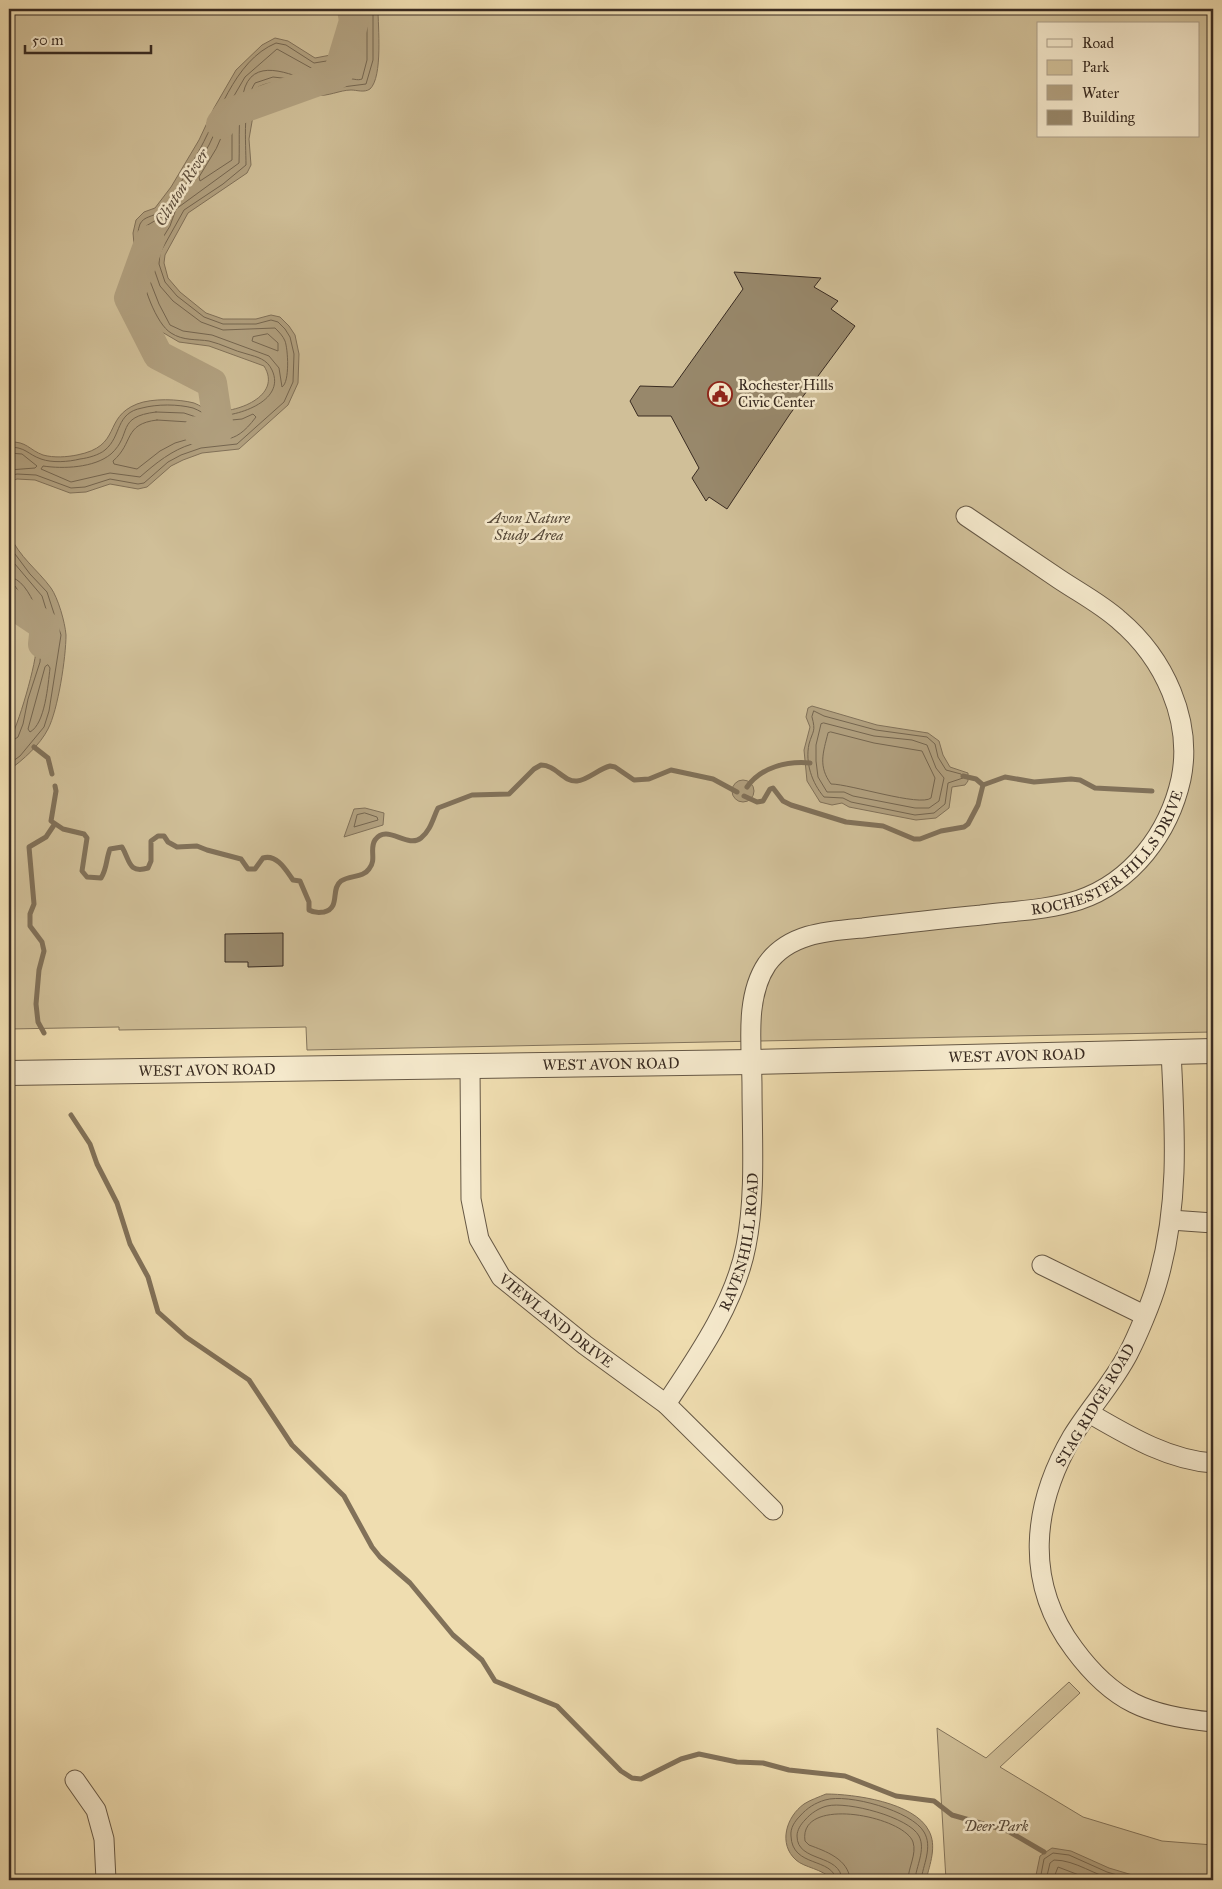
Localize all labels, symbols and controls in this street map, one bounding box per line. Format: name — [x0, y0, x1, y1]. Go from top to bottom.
scale bar — [25, 22, 151, 54]
legend — [1037, 22, 1200, 138]
text: 50 m — [32, 31, 64, 49]
text: Road — [1082, 34, 1114, 52]
text: Park — [1082, 58, 1109, 76]
text: Water — [1082, 84, 1119, 102]
text: Building — [1082, 108, 1136, 126]
water label: Clinton River — [150, 144, 213, 229]
place label: Rochester Hills Civic Center — [738, 376, 834, 411]
public building icon: Rochester Hills Civic Center — [707, 381, 733, 407]
park label: Avon Nature Study Area — [486, 509, 570, 544]
street label: ROCHESTER HILLS DRIVE — [1030, 787, 1187, 919]
street label: WEST AVON ROAD — [948, 1045, 1086, 1066]
street label: WEST AVON ROAD — [542, 1054, 680, 1074]
street label: WEST AVON ROAD — [138, 1060, 276, 1080]
street label: RAVENHILL ROAD — [715, 1172, 762, 1314]
street label: VIEWLAND DRIVE — [494, 1269, 617, 1372]
street label: STAG RIDGE ROAD — [1051, 1340, 1139, 1470]
park label: Deer Park — [964, 1817, 1029, 1835]

